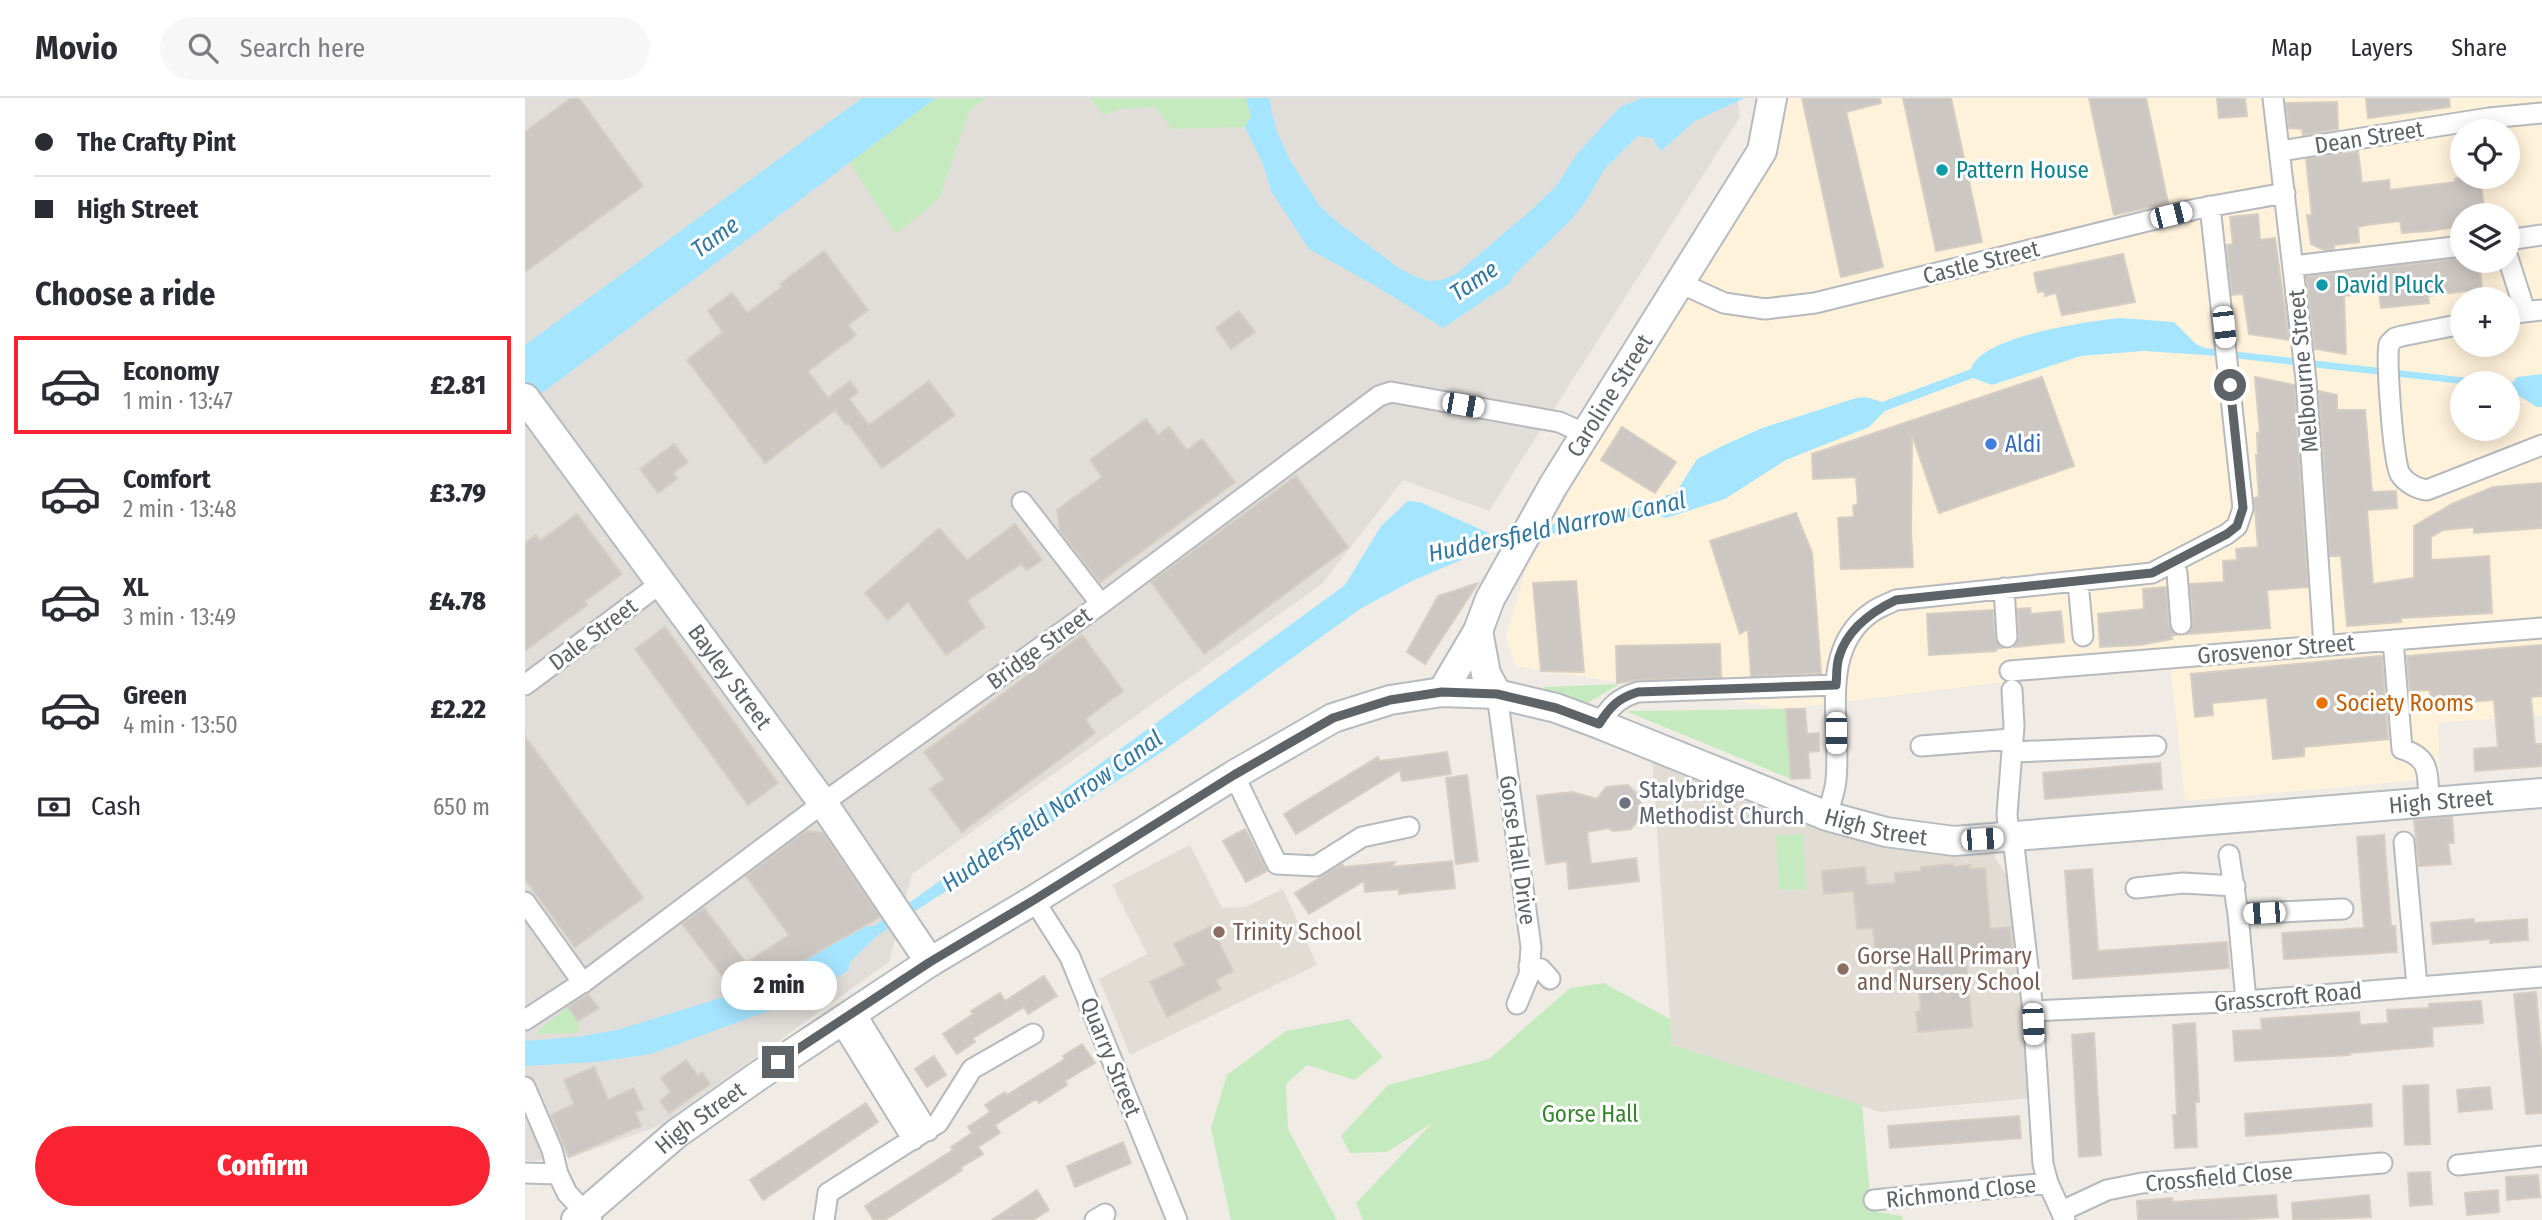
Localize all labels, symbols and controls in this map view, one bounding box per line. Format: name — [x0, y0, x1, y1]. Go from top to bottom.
search box — [160, 17, 650, 80]
text: Movio — [35, 28, 118, 68]
icon: search — [184, 29, 222, 67]
text: Search here — [240, 33, 365, 64]
text: Map — [2271, 34, 2313, 62]
text: Layers — [2351, 34, 2413, 62]
text: Share — [2451, 34, 2507, 62]
street label: Dean Street — [2313, 115, 2426, 159]
map controls — [2450, 119, 2520, 441]
button: locate — [2450, 119, 2520, 189]
text: The Crafty Pint — [77, 127, 236, 158]
place label: Pattern House — [1956, 156, 2089, 184]
marker: Pattern House — [1934, 162, 1950, 178]
text: High Street — [77, 194, 198, 225]
car — [2149, 200, 2194, 230]
button: layers — [2450, 203, 2520, 273]
water label: Tame — [686, 210, 744, 264]
street label: Castle Street — [1920, 234, 2043, 290]
water label: Tame — [1445, 255, 1503, 307]
place label: David Pluck — [2336, 271, 2445, 299]
text: Choose a ride — [35, 275, 216, 313]
marker: David Pluck — [2314, 277, 2330, 293]
button: + — [2450, 287, 2520, 357]
street label: Melbourne Street — [2282, 288, 2324, 454]
car — [2212, 305, 2237, 349]
street label: Caroline Street — [1561, 328, 1659, 462]
icon: car — [39, 354, 102, 417]
text: Economy — [123, 356, 219, 387]
route start — [2214, 369, 2246, 401]
text: £2.81 — [430, 370, 486, 401]
button: − — [2450, 371, 2520, 441]
text: 1 min · 13:47 — [123, 387, 233, 415]
car — [1441, 391, 1486, 419]
place label: Aldi — [2005, 430, 2041, 458]
marker: Aldi — [1983, 436, 1999, 452]
icon: car — [39, 462, 102, 525]
text: Comfort — [123, 464, 211, 495]
text: £3.79 — [430, 478, 486, 509]
water label: Huddersfield Narrow Canal — [1426, 486, 1688, 568]
text: 2 min · 13:48 — [123, 495, 237, 523]
icon: car — [39, 570, 102, 633]
text: XL — [123, 572, 149, 603]
text: £4.78 — [429, 586, 486, 617]
street label: Dale Street — [543, 591, 643, 676]
street label: Bridge Street — [981, 600, 1097, 695]
text: 3 min · 13:49 — [123, 603, 236, 631]
street label: Bayley Street — [682, 619, 778, 735]
street label: Grosvenor Street — [2196, 628, 2356, 670]
icon: car — [39, 678, 102, 741]
text: Green — [123, 680, 187, 711]
place label: Society Rooms — [2336, 689, 2474, 717]
text: £2.22 — [430, 694, 486, 725]
marker: Society Rooms — [2314, 695, 2330, 711]
text: 4 min · 13:50 — [123, 711, 238, 739]
car — [1826, 712, 1847, 754]
water label: Huddersfield Narrow Canal — [937, 724, 1167, 898]
street label: Gorse Hall Drive — [1494, 773, 1542, 927]
place label: Stalybridge Methodist Church — [1639, 776, 1804, 830]
street label: High Street — [2388, 783, 2495, 819]
icon: cash — [35, 788, 73, 826]
text: Cash — [91, 791, 141, 822]
text: 650 m — [433, 793, 490, 821]
marker: Stalybridge Methodist Church — [1617, 795, 1633, 811]
street label: High Street — [1821, 802, 1930, 851]
car — [1961, 827, 2004, 851]
car — [2243, 901, 2286, 925]
place label: Trinity School — [1233, 918, 1361, 946]
marker: Trinity School — [1211, 924, 1227, 940]
place label: Gorse Hall Primary and Nursery School — [1857, 942, 2040, 996]
callout: 2 min — [720, 960, 836, 1010]
marker: Gorse Hall Primary and Nursery School — [1835, 961, 1851, 977]
text: 2 min — [754, 971, 804, 999]
street label: Grasscroft Road — [2213, 977, 2363, 1017]
street label: Quarry Street — [1074, 993, 1148, 1121]
car — [2022, 1002, 2045, 1046]
route end — [762, 1046, 794, 1078]
street label: High Street — [649, 1075, 751, 1160]
park label: Gorse Hall — [1542, 1100, 1638, 1128]
button: Confirm — [35, 1126, 490, 1206]
street label: Crossfield Close — [2144, 1157, 2294, 1197]
street label: Richmond Close — [1885, 1170, 2037, 1214]

